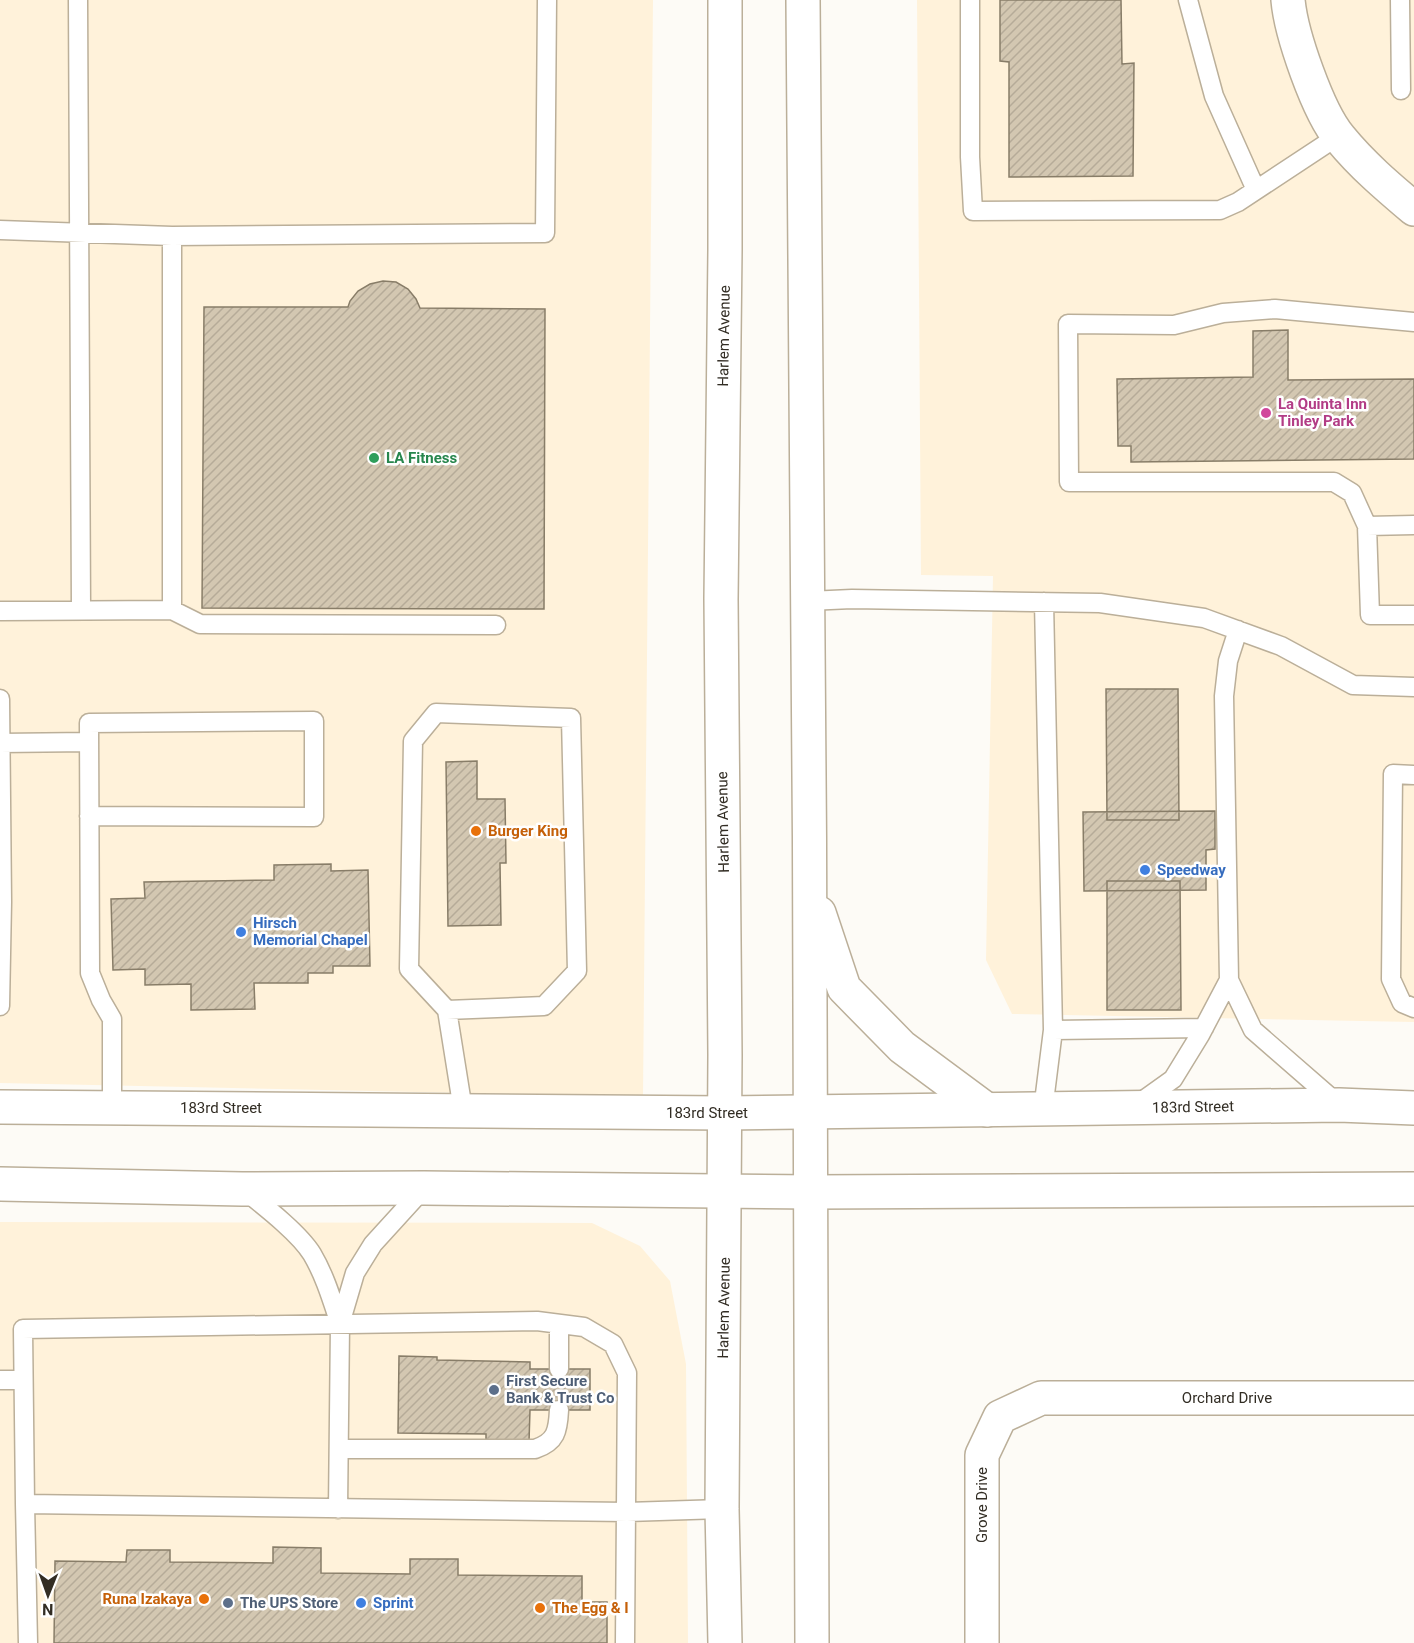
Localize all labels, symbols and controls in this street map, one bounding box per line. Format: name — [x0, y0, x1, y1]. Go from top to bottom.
street label: Harlem Avenue — [714, 285, 734, 387]
place label: La Quinta Inn Tinley Park — [1278, 395, 1367, 430]
marker: La Quinta Inn Tinley Park — [1259, 406, 1273, 420]
place label: LA Fitness — [386, 449, 458, 467]
marker: LA Fitness — [367, 451, 381, 465]
street label: Harlem Avenue — [713, 771, 733, 873]
place label: Burger King — [488, 822, 568, 840]
marker: Burger King — [469, 824, 483, 838]
place label: Speedway — [1157, 861, 1226, 879]
marker: Speedway — [1138, 863, 1152, 877]
place label: Hirsch Memorial Chapel — [253, 914, 368, 949]
marker: Hirsch Memorial Chapel — [234, 925, 248, 939]
street label: 183rd Street — [1152, 1097, 1234, 1117]
street label: 183rd Street — [180, 1099, 262, 1117]
street label: 183rd Street — [666, 1104, 748, 1122]
street label: Harlem Avenue — [714, 1257, 734, 1359]
place label: First Secure Bank & Trust Co — [506, 1372, 614, 1407]
marker: First Secure Bank & Trust Co — [487, 1383, 501, 1397]
street label: Orchard Drive — [1182, 1389, 1272, 1407]
street label: Grove Drive — [973, 1467, 991, 1543]
north arrow — [18, 1565, 78, 1625]
place label: Runa Izakaya — [102, 1590, 192, 1608]
marker: Runa Izakaya — [197, 1592, 211, 1606]
place label: The UPS Store — [240, 1594, 338, 1612]
place label: Sprint — [373, 1594, 414, 1612]
marker: The UPS Store — [221, 1596, 235, 1610]
marker: Sprint — [354, 1596, 368, 1610]
place label: The Egg & I — [552, 1599, 629, 1617]
text: N — [42, 1600, 54, 1619]
marker: The Egg & I — [533, 1601, 547, 1615]

